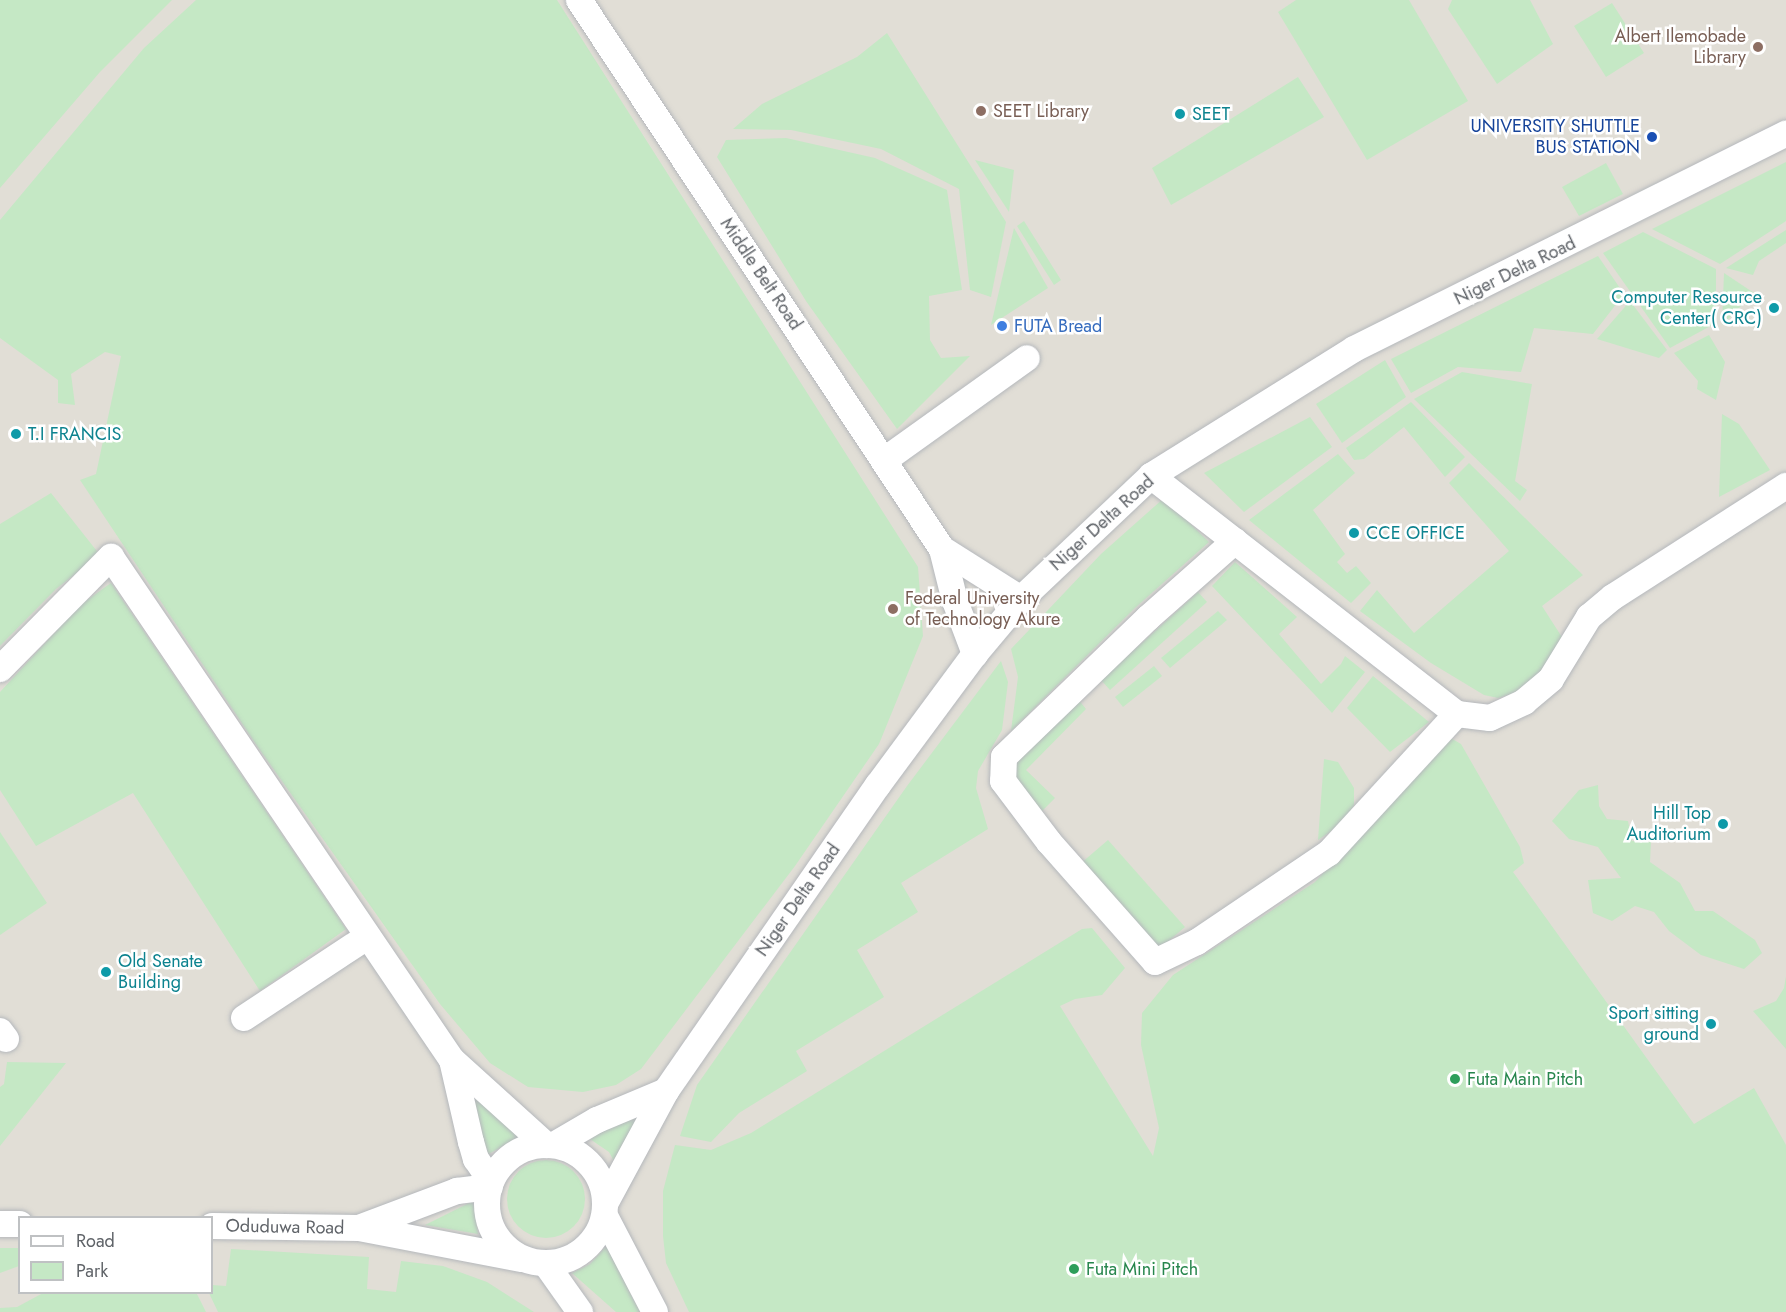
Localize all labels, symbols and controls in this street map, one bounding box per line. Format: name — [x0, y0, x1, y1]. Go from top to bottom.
place label: Albert Ilemobade Library — [1614, 26, 1746, 68]
marker: Albert Ilemobade Library — [1751, 40, 1765, 54]
place label: SEET Library — [993, 100, 1089, 122]
place label: SEET — [1192, 103, 1230, 125]
marker: SEET Library — [974, 104, 988, 118]
marker: SEET — [1173, 107, 1187, 121]
place label: UNIVERSITY SHUTTLE BUS STATION — [1471, 116, 1640, 158]
marker: UNIVERSITY SHUTTLE BUS STATION — [1645, 130, 1659, 144]
street label: Middle Belt Road — [716, 214, 806, 334]
street label: Niger Delta Road — [1451, 232, 1579, 310]
place label: Computer Resource Center( CRC) — [1611, 287, 1762, 330]
marker: Computer Resource Center( CRC) — [1767, 301, 1781, 315]
place label: FUTA Bread — [1014, 315, 1102, 337]
marker: FUTA Bread — [995, 319, 1009, 333]
place label: T.I FRANCIS — [28, 423, 121, 445]
marker: T.I FRANCIS — [9, 427, 23, 441]
street label: Niger Delta Road — [1046, 471, 1158, 575]
place label: CCE OFFICE — [1366, 522, 1465, 544]
marker: CCE OFFICE — [1347, 526, 1361, 540]
place label: Federal University of Technology Akure — [905, 588, 1060, 630]
marker: Federal University of Technology Akure — [886, 602, 900, 616]
place label: Hill Top Auditorium — [1627, 803, 1711, 846]
marker: Hill Top Auditorium — [1716, 817, 1730, 831]
street label: Niger Delta Road — [751, 840, 845, 960]
place label: Old Senate Building — [118, 951, 203, 994]
marker: Old Senate Building — [99, 965, 113, 979]
place label: Sport sitting ground — [1608, 1003, 1699, 1046]
marker: Sport sitting ground — [1704, 1017, 1718, 1031]
place label: Futa Main Pitch — [1467, 1068, 1583, 1090]
marker: Futa Main Pitch — [1448, 1072, 1462, 1086]
street label: Oduduwa Road — [225, 1215, 345, 1239]
legend — [18, 1216, 213, 1294]
text: Road — [76, 1228, 115, 1254]
text: Park — [76, 1258, 108, 1284]
place label: Futa Mini Pitch — [1086, 1258, 1198, 1280]
marker: Futa Mini Pitch — [1067, 1262, 1081, 1276]

